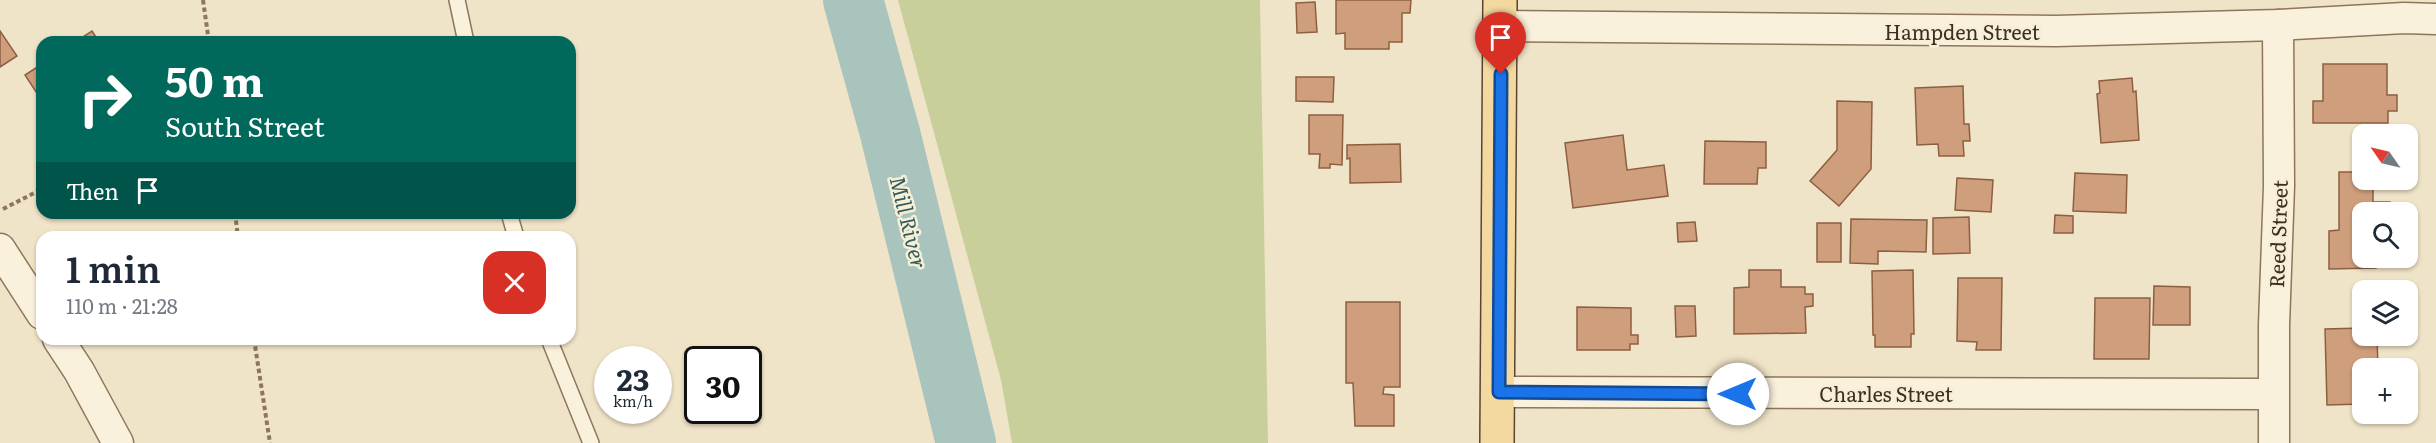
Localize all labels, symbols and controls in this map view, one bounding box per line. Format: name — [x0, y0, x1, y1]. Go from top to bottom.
pin — [1475, 12, 1526, 74]
street label: Hampden Street — [1884, 16, 2040, 46]
icon: arrive — [1484, 21, 1517, 54]
text: 50 m — [165, 48, 264, 110]
icon: right — [66, 60, 144, 138]
text: South Street — [165, 105, 325, 145]
north arrow — [2352, 124, 2418, 190]
map controls — [2352, 124, 2418, 424]
water label: Mill River — [884, 173, 936, 272]
text: Then — [66, 174, 119, 207]
icon: arrive — [131, 174, 164, 207]
street label: Reed Street — [2260, 179, 2294, 289]
button: search — [2352, 202, 2418, 268]
text: 1 min — [66, 241, 161, 294]
button: close — [483, 251, 546, 314]
button: layers — [2352, 280, 2418, 346]
text: 110 m · 21:28 — [66, 290, 178, 320]
speed limit sign: 30 — [684, 346, 762, 424]
text: 23 — [617, 356, 649, 400]
button: + — [2352, 358, 2418, 424]
position arrow — [1706, 362, 1770, 426]
street label: Charles Street — [1819, 378, 1953, 408]
text: km/h — [613, 389, 653, 412]

